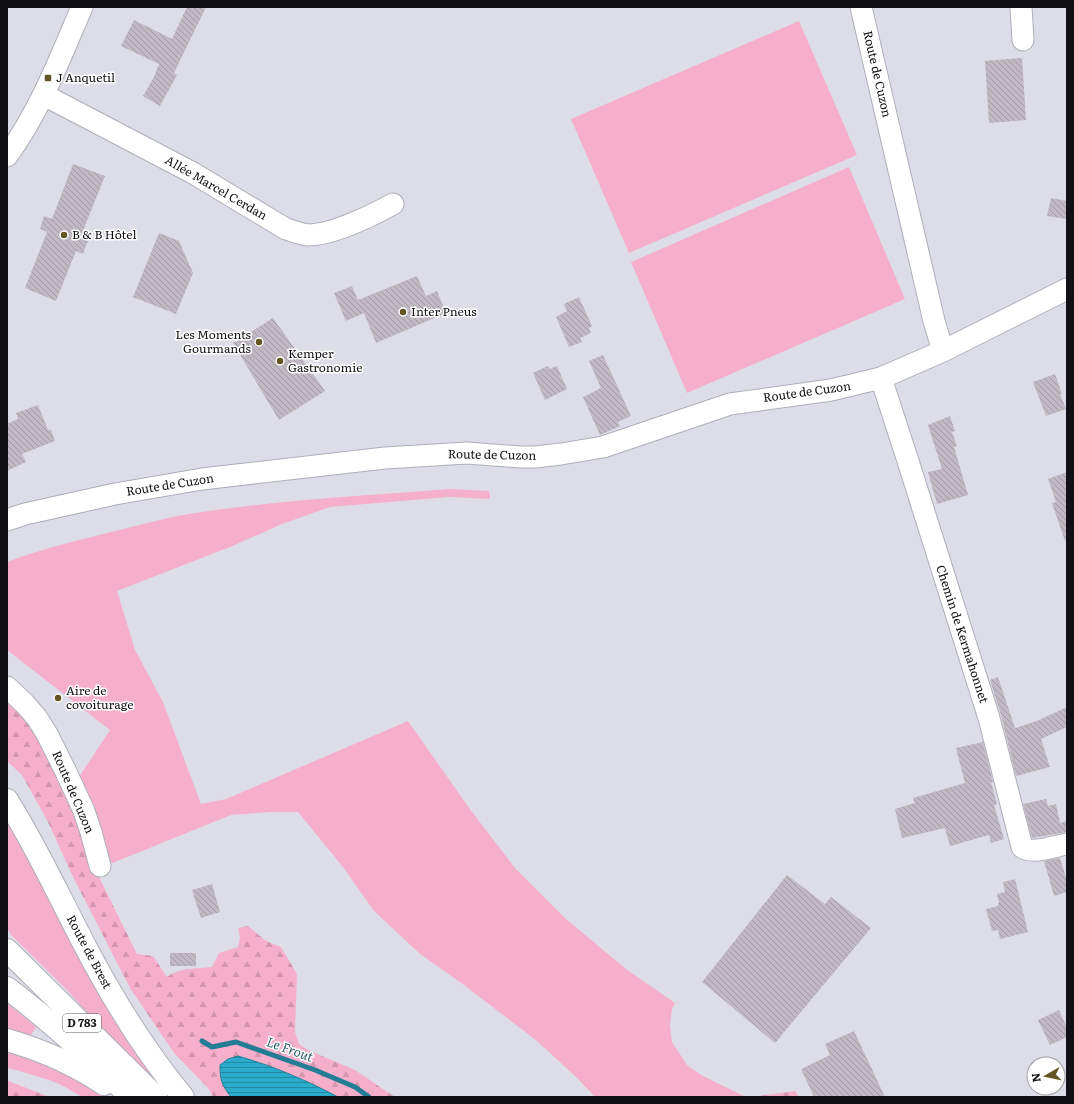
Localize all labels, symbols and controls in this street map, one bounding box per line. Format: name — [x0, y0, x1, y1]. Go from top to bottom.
street label: Route de Cuzon — [859, 29, 897, 119]
place label: J Anquetil — [56, 68, 115, 86]
marker: J Anquetil — [43, 73, 53, 83]
street label: Allée Marcel Cerdan — [162, 150, 271, 224]
place label: B & B Hôtel — [72, 225, 136, 243]
marker: B & B Hôtel — [59, 230, 69, 240]
place label: Inter Pneus — [411, 302, 477, 320]
marker: Inter Pneus — [398, 307, 408, 317]
place label: Les Moments Gourmands — [175, 325, 252, 357]
marker: Les Moments Gourmands — [254, 337, 264, 347]
place label: Kemper Gastronomie — [288, 344, 362, 376]
marker: Kemper Gastronomie — [275, 356, 285, 366]
street label: Route de Cuzon — [762, 376, 852, 406]
street label: Route de Cuzon — [448, 444, 536, 464]
street label: Route de Cuzon — [125, 468, 215, 500]
street label: Chemin de Kermahonnet — [932, 562, 994, 705]
place label: Aire de covoiturage — [66, 681, 133, 713]
marker: Aire de covoiturage — [53, 693, 63, 703]
street label: Route de Cuzon — [48, 747, 99, 836]
street label: Route de Brest — [63, 911, 117, 992]
road number: D 783 — [63, 1014, 101, 1032]
water label: Le Frout — [264, 1031, 317, 1066]
north arrow — [1026, 1056, 1066, 1096]
text: N — [1027, 1072, 1044, 1084]

